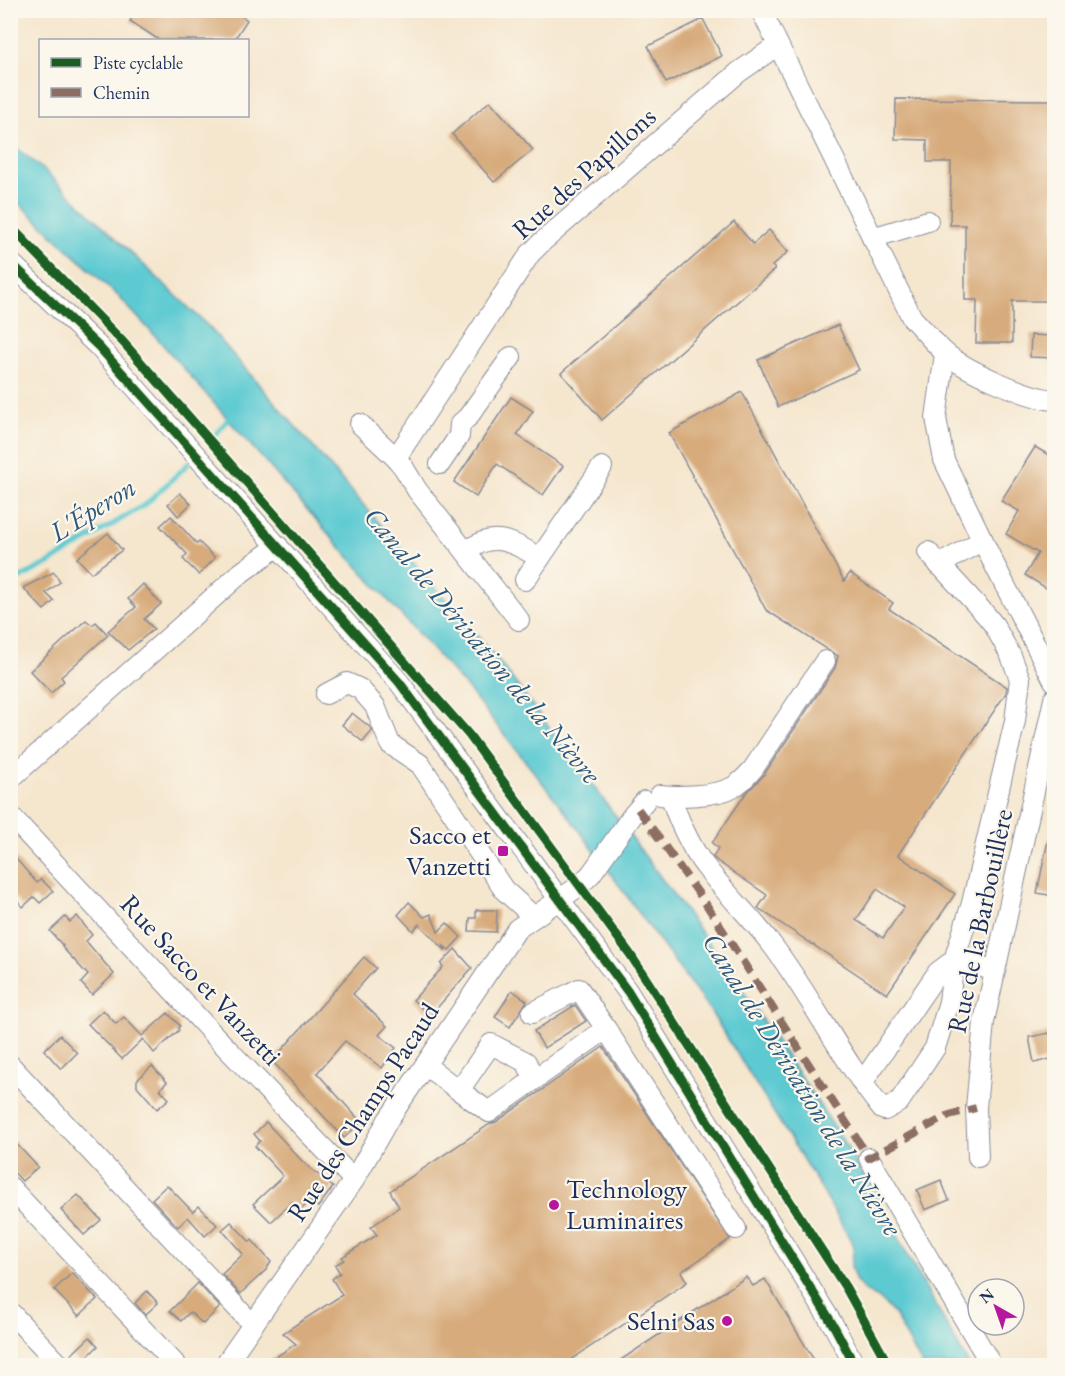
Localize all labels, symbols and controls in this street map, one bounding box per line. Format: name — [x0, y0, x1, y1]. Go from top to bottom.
legend — [39, 39, 249, 117]
text: Piste cyclable — [93, 51, 183, 74]
text: Chemin — [93, 81, 150, 104]
street label: Rue des Papillons — [504, 99, 663, 247]
water label: L'Éperon — [41, 468, 142, 550]
water label: Canal de Dérivation de la Nièvre — [356, 499, 610, 791]
street label: Rue de la Barbouillère — [939, 806, 1020, 1036]
place label: Sacco et Vanzetti — [406, 817, 492, 883]
marker: Sacco et Vanzetti — [496, 844, 510, 858]
street label: Rue Sacco et Vanzetti — [113, 887, 290, 1073]
water label: Canal de Dérivation de la Nièvre — [695, 926, 911, 1243]
street label: Rue des Champs Pacaud — [279, 995, 447, 1228]
place label: Technology Luminaires — [566, 1171, 687, 1237]
marker: Technology Luminaires — [547, 1198, 561, 1212]
north arrow — [966, 1277, 1026, 1337]
text: N — [975, 1284, 998, 1308]
place label: Selni Sas — [627, 1303, 715, 1338]
marker: Selni Sas — [720, 1314, 734, 1328]

